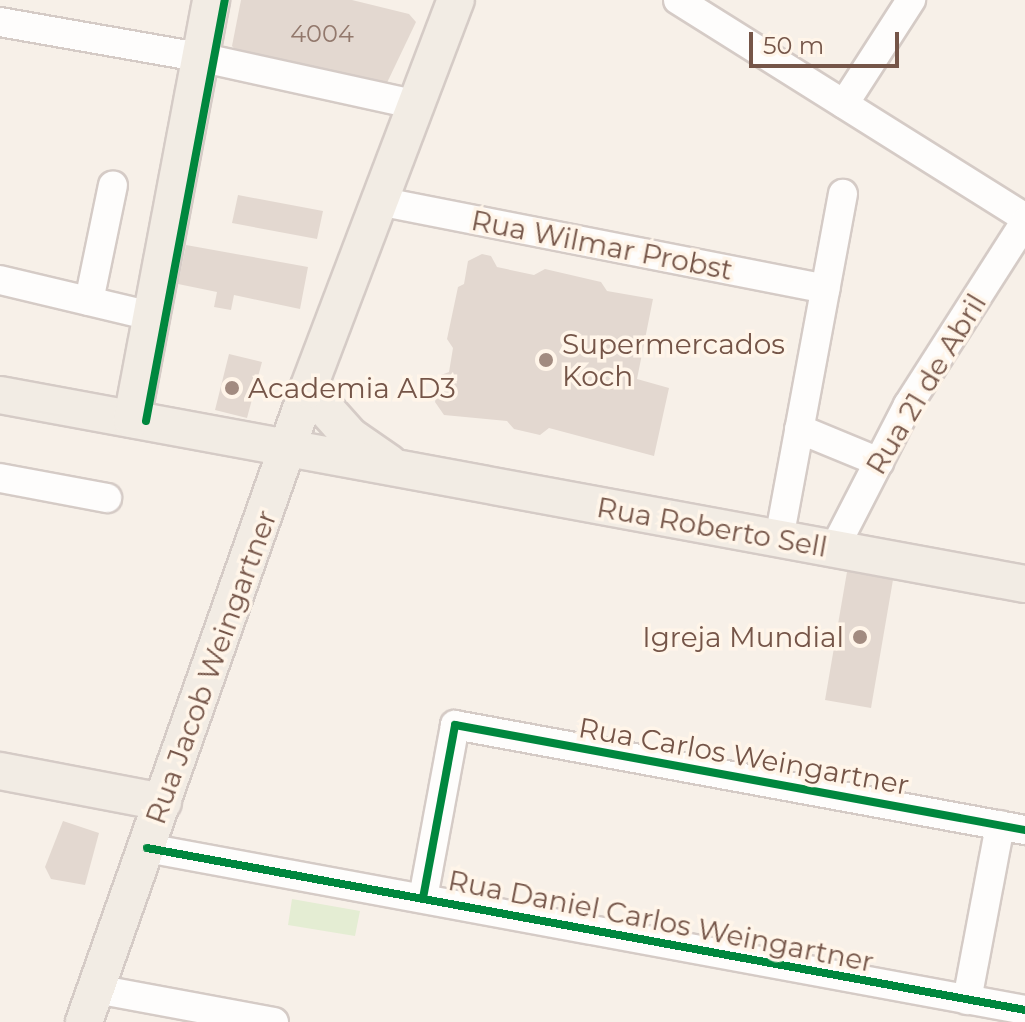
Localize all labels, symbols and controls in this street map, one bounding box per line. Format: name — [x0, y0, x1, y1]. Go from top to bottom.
scale bar — [753, 16, 903, 66]
house number: 4004 — [290, 20, 354, 48]
text: 50 m — [763, 31, 824, 60]
street label: Rua Wilmar Probst — [469, 203, 735, 287]
street label: Rua 21 de Abril — [859, 288, 993, 480]
place label: Supermercados Koch — [562, 327, 785, 393]
marker: Supermercados Koch — [537, 351, 555, 369]
place label: Academia AD3 — [248, 371, 456, 405]
marker: Academia AD3 — [223, 379, 241, 397]
street label: Rua Roberto Sell — [594, 490, 830, 564]
street label: Rua Jacob Weingartner — [139, 505, 283, 829]
place label: Igreja Mundial — [642, 620, 844, 654]
marker: Igreja Mundial — [851, 628, 869, 646]
street label: Rua Carlos Weingartner — [576, 710, 912, 802]
street label: Rua Daniel Carlos Weingartner — [445, 863, 877, 979]

